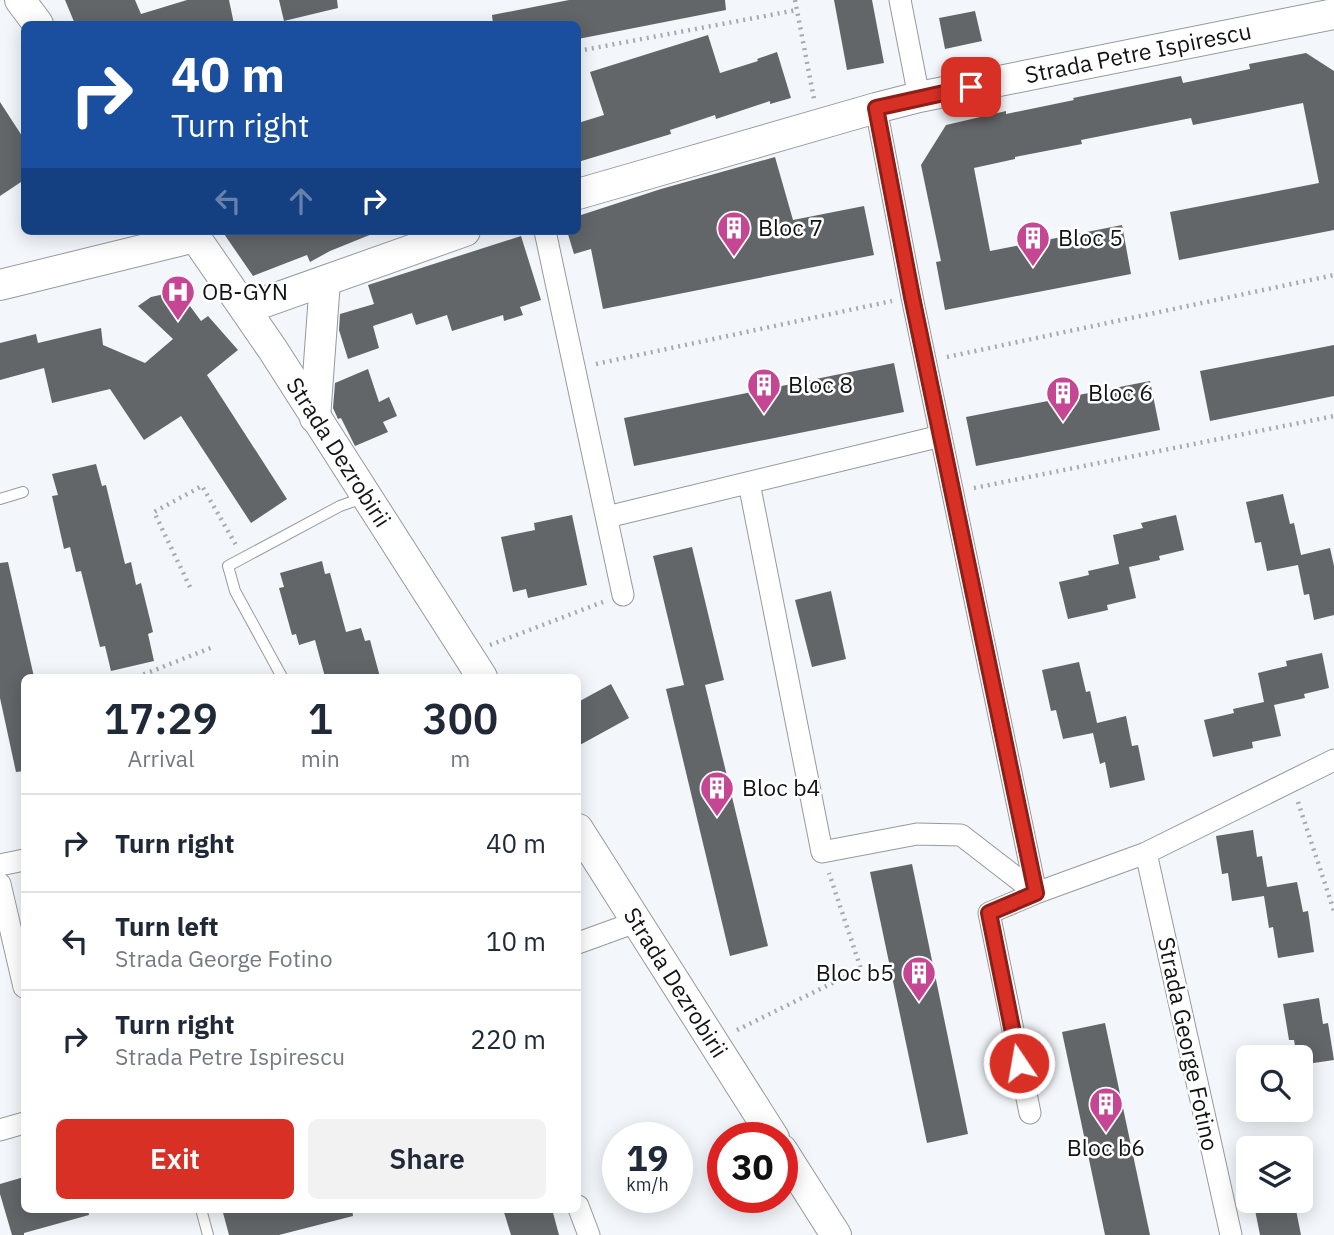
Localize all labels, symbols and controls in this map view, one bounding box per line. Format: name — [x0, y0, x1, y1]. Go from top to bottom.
street label: Strada Petre Ispirescu — [1022, 15, 1254, 89]
text: 40 m — [171, 42, 285, 105]
icon: right — [56, 49, 147, 140]
pin — [941, 57, 1001, 117]
icon: arrive — [952, 68, 990, 106]
text: Turn right — [171, 104, 309, 146]
icon: left — [209, 182, 247, 220]
icon: ahead — [282, 182, 320, 220]
icon: right — [355, 182, 393, 220]
building icon: Bloc 7 — [715, 209, 753, 258]
place label: Bloc 7 — [758, 212, 823, 242]
building icon: Bloc 5 — [1014, 219, 1052, 268]
place label: Bloc 5 — [1058, 222, 1123, 252]
hospital icon: OB-GYN — [159, 273, 197, 322]
place label: OB-GYN — [202, 276, 288, 306]
building icon: Bloc 8 — [745, 366, 783, 415]
place label: Bloc 8 — [788, 369, 853, 399]
street label: Strada Dezrobirii — [280, 371, 398, 532]
building icon: Bloc 6 — [1044, 374, 1082, 423]
place label: Bloc 6 — [1088, 377, 1153, 407]
text: 17:29 — [104, 691, 218, 746]
text: 1 — [308, 691, 333, 746]
text: 300 — [423, 691, 498, 746]
text: Arrival — [127, 743, 194, 773]
text: min — [301, 743, 340, 773]
text: m — [450, 743, 470, 773]
building icon: Bloc b4 — [698, 769, 736, 818]
place label: Bloc b4 — [742, 772, 820, 802]
icon: right — [56, 824, 94, 862]
text: Turn right — [115, 826, 234, 860]
text: 40 m — [486, 826, 546, 860]
street label: Strada Dezrobirii — [618, 901, 735, 1063]
text: Turn left — [115, 909, 218, 943]
icon: left — [56, 922, 94, 960]
text: 10 m — [486, 924, 546, 958]
street label: Strada George Fotino — [1152, 934, 1226, 1153]
text: Strada George Fotino — [115, 943, 333, 973]
building icon: Bloc b5 — [900, 954, 938, 1003]
place label: Bloc b5 — [816, 957, 894, 987]
text: Turn right — [115, 1007, 234, 1041]
icon: right — [56, 1020, 94, 1058]
text: 220 m — [470, 1022, 546, 1056]
position arrow — [982, 1026, 1056, 1100]
text: Strada Petre Ispirescu — [115, 1041, 345, 1071]
map controls — [1236, 1045, 1313, 1213]
button: search — [1236, 1045, 1313, 1122]
building icon: Bloc b6 — [1087, 1085, 1125, 1134]
button: Exit — [56, 1119, 294, 1199]
button: Share — [308, 1119, 546, 1199]
speed limit sign: 30 — [707, 1122, 798, 1213]
place label: Bloc b6 — [1067, 1132, 1145, 1162]
text: 19 — [626, 1135, 669, 1181]
button: layers — [1236, 1136, 1313, 1213]
text: km/h — [626, 1173, 669, 1196]

